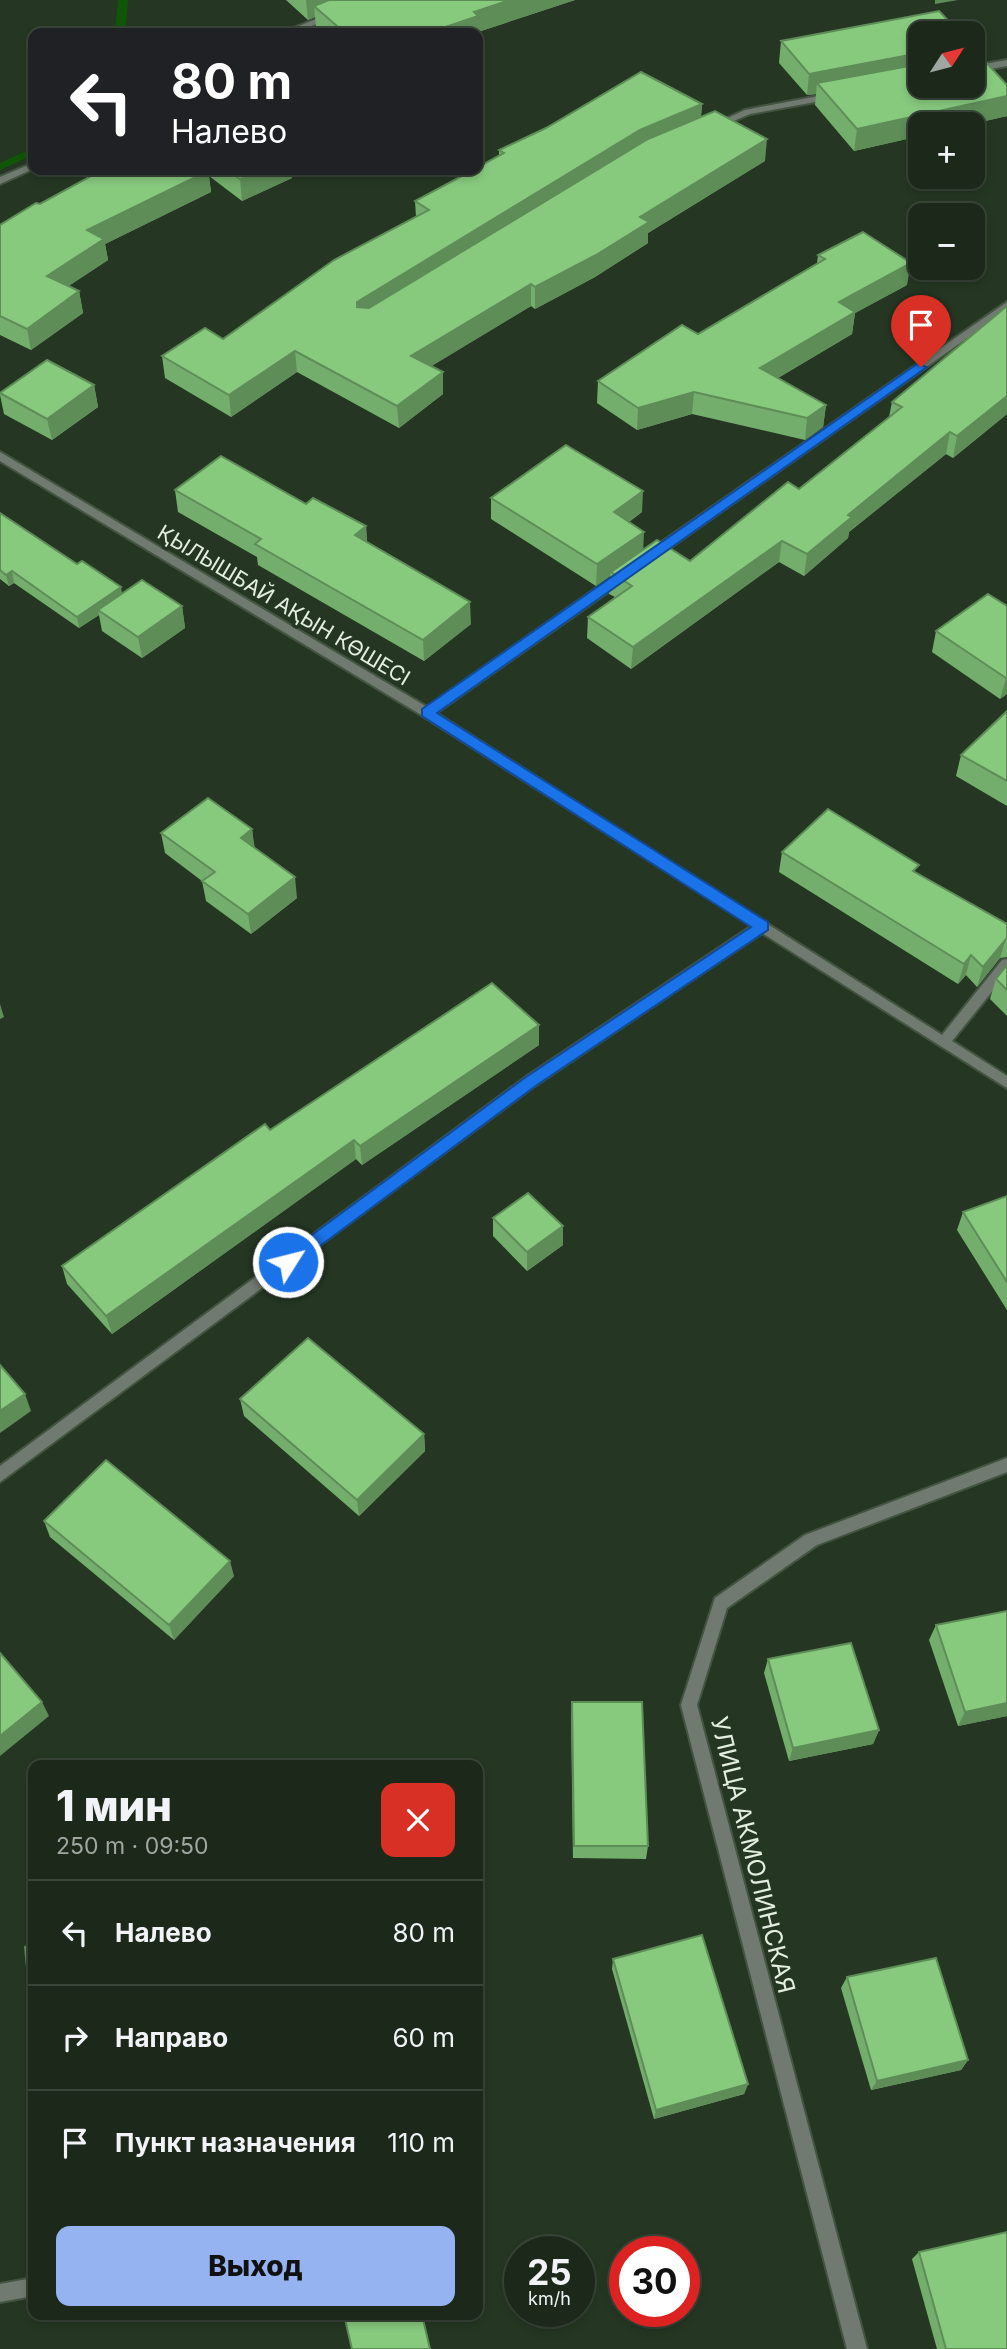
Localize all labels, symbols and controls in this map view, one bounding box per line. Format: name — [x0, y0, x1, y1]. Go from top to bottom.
north arrow — [908, 21, 985, 98]
map controls — [908, 21, 985, 280]
text: 80 m — [171, 52, 292, 111]
icon: left — [56, 56, 147, 147]
text: Налево — [171, 112, 287, 151]
button: + — [908, 112, 985, 189]
button: − — [908, 203, 985, 280]
pin — [891, 295, 951, 367]
icon: arrive — [902, 306, 940, 344]
street label: ҚЫЛЫШБАЙ АҚЫН КӨШЕСІ — [153, 519, 415, 690]
position arrow — [251, 1225, 325, 1299]
street label: УЛИЦА АКМОЛИНСКАЯ — [705, 1714, 801, 1996]
text: 1 мин — [56, 1780, 172, 1831]
button: close — [381, 1783, 455, 1857]
text: 250 m · 09:50 — [56, 1832, 209, 1860]
icon: left — [56, 1914, 94, 1952]
text: Налево — [115, 1917, 212, 1948]
text: 80 m — [392, 1917, 455, 1948]
icon: right — [56, 2019, 94, 2057]
text: Направо — [115, 2022, 228, 2053]
text: 60 m — [392, 2022, 455, 2053]
icon: arrive — [56, 2124, 94, 2162]
text: Пункт назначения — [115, 2127, 356, 2158]
text: 110 m — [387, 2127, 455, 2158]
button: Выход — [56, 2226, 455, 2306]
speed limit sign: 30 — [609, 2236, 700, 2327]
text: 25 — [527, 2251, 572, 2293]
text: km/h — [528, 2288, 571, 2309]

